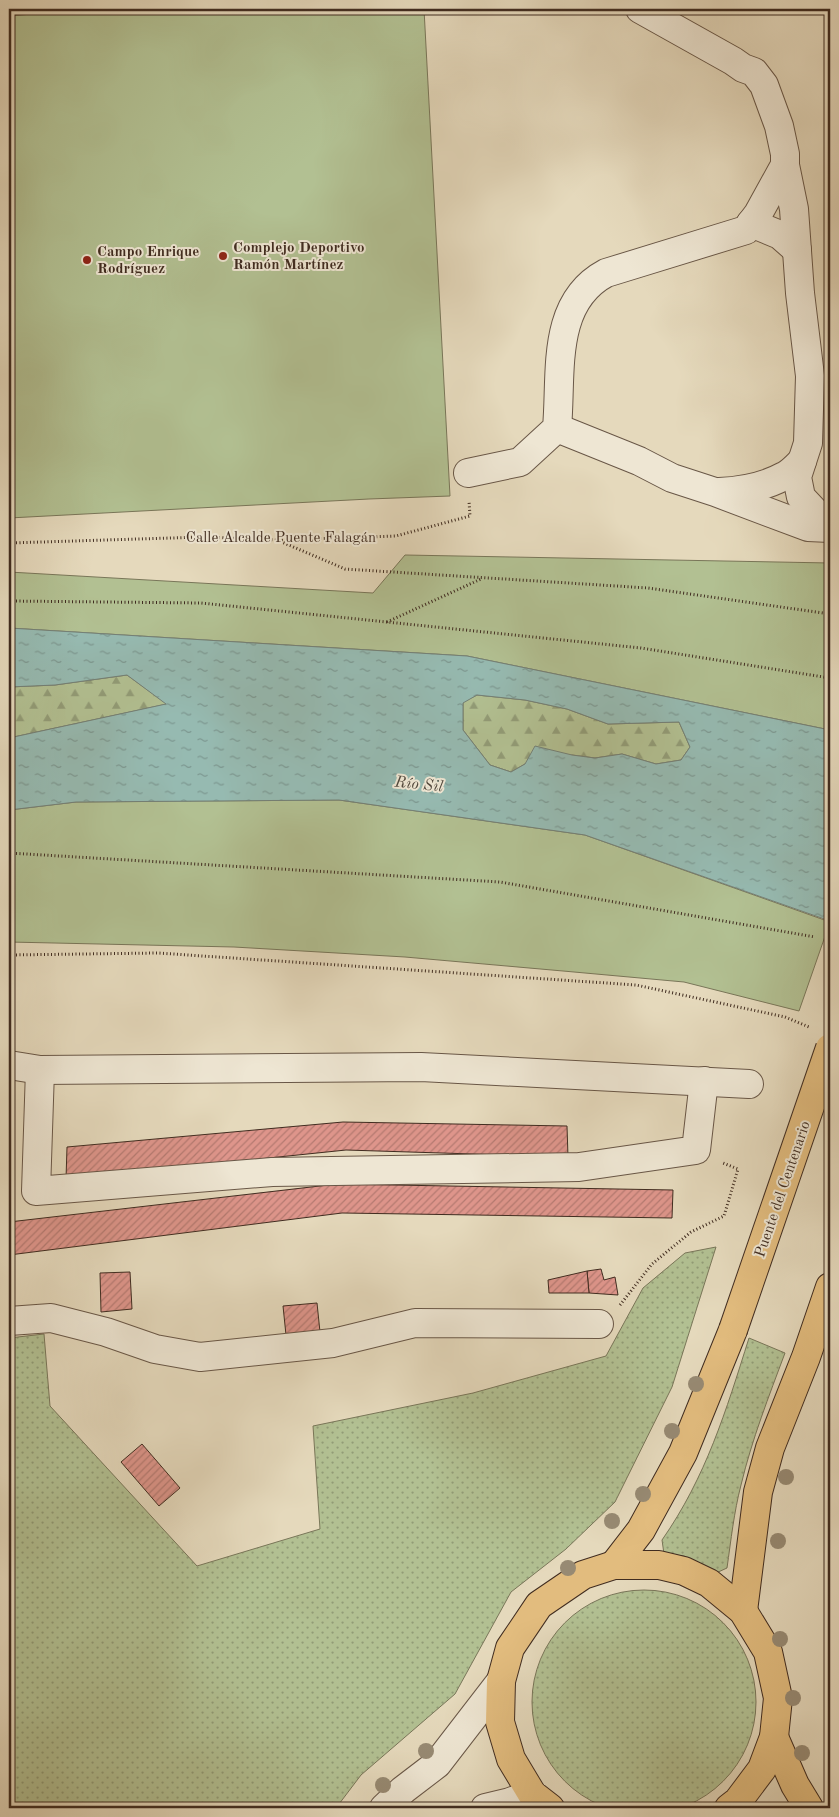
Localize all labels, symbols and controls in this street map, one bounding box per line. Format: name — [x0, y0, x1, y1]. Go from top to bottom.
place label: Complejo Deportivo Ramón Martínez — [233, 241, 365, 273]
place label: Campo Enrique Rodríguez — [97, 245, 199, 277]
marker: Complejo Deportivo Ramón Martínez — [217, 250, 229, 262]
marker: Campo Enrique Rodríguez — [81, 254, 93, 266]
street label: Calle Alcalde Puente Falagán — [186, 531, 376, 546]
water label: Río Sil — [393, 774, 444, 796]
street label: Puente del Centenario — [753, 1119, 814, 1259]

